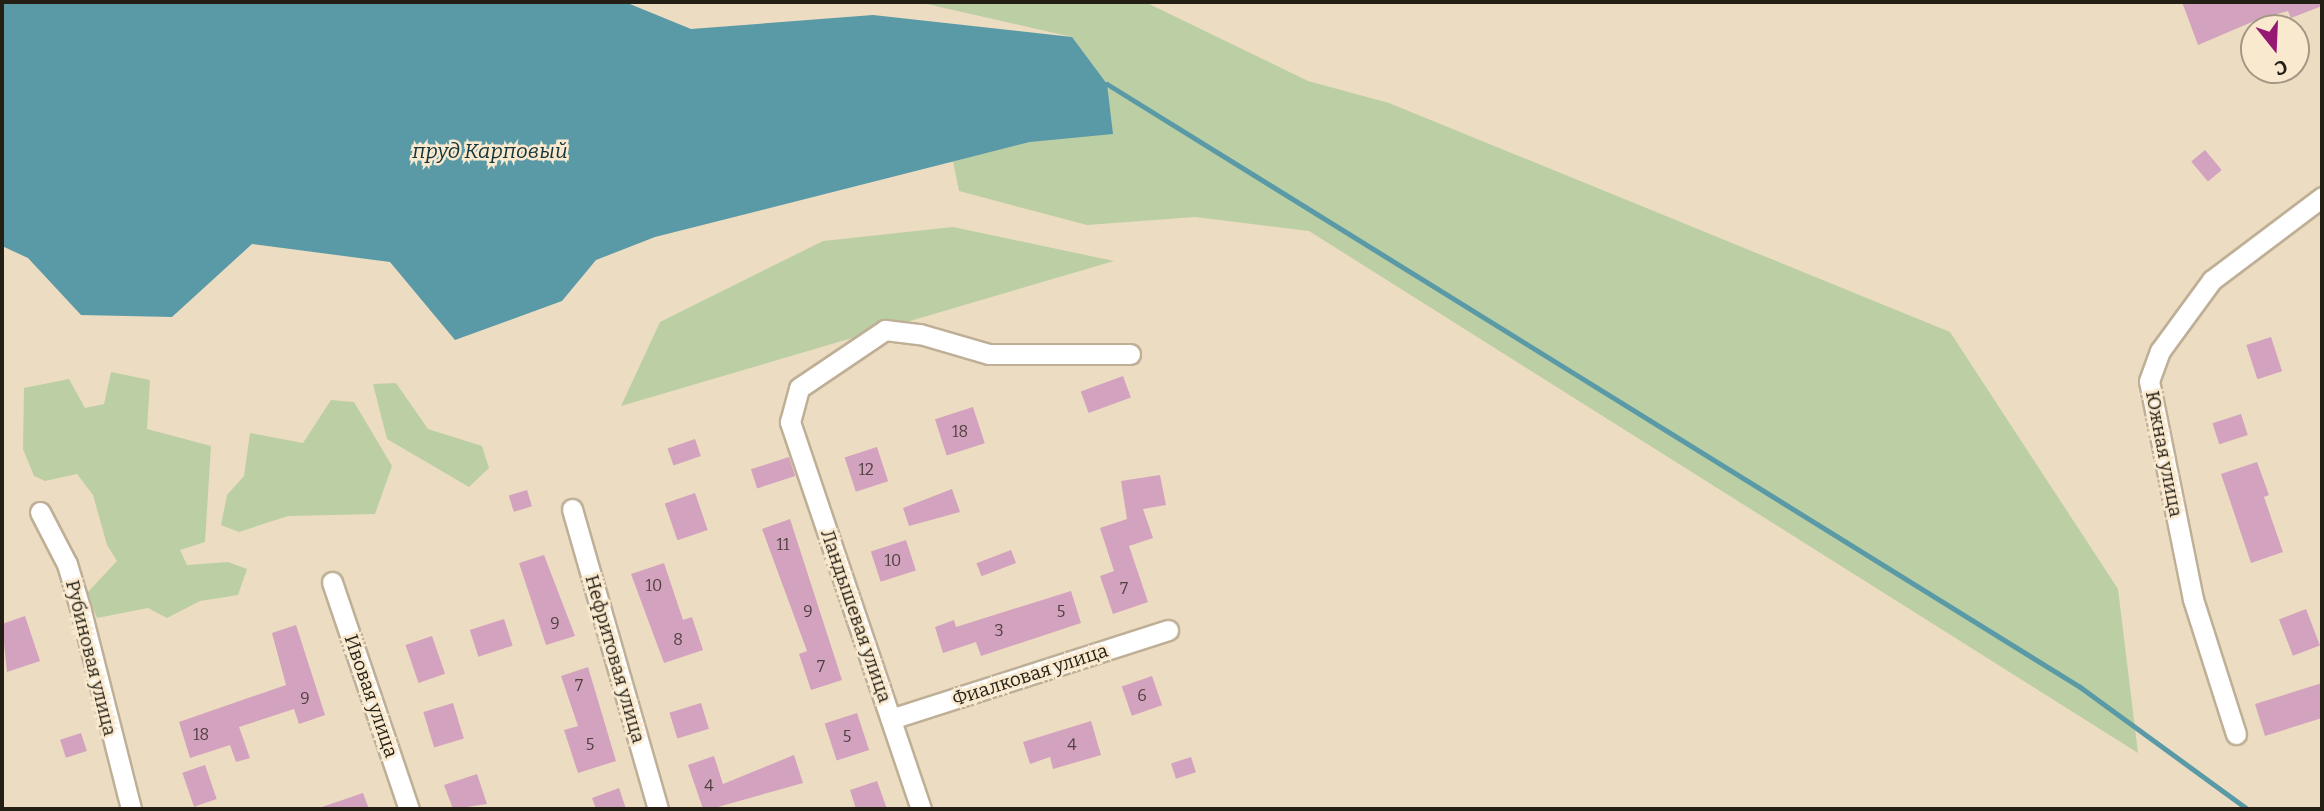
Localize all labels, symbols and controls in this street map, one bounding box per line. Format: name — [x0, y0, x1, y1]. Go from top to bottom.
north arrow — [2240, 14, 2310, 84]
text: С — [2272, 55, 2290, 80]
water label: пруд Карповый — [412, 138, 568, 164]
street label: Южная улица — [2141, 389, 2187, 519]
house number: 18 — [952, 422, 968, 442]
house number: 12 — [858, 460, 874, 480]
street label: Ландышевая улица — [816, 527, 896, 705]
house number: 11 — [777, 535, 789, 555]
house number: 10 — [885, 551, 901, 571]
street label: Нефритовая улица — [580, 572, 650, 746]
house number: 10 — [646, 576, 662, 596]
street label: Рубиновая улица — [61, 578, 121, 738]
house number: 7 — [1120, 579, 1128, 599]
house number: 9 — [803, 602, 813, 622]
house number: 5 — [1057, 602, 1065, 622]
house number: 9 — [550, 614, 560, 634]
house number: 3 — [994, 621, 1004, 641]
house number: 8 — [673, 630, 683, 650]
street label: Ивовая улица — [339, 632, 403, 760]
street label: Фиалковая улица — [949, 639, 1111, 711]
house number: 7 — [817, 657, 825, 677]
house number: 7 — [575, 676, 583, 696]
house number: 6 — [1137, 686, 1147, 706]
house number: 9 — [300, 689, 310, 709]
house number: 18 — [193, 725, 209, 745]
house number: 5 — [843, 727, 851, 747]
house number: 5 — [586, 735, 594, 755]
house number: 4 — [1067, 735, 1077, 755]
house number: 4 — [704, 776, 714, 796]

